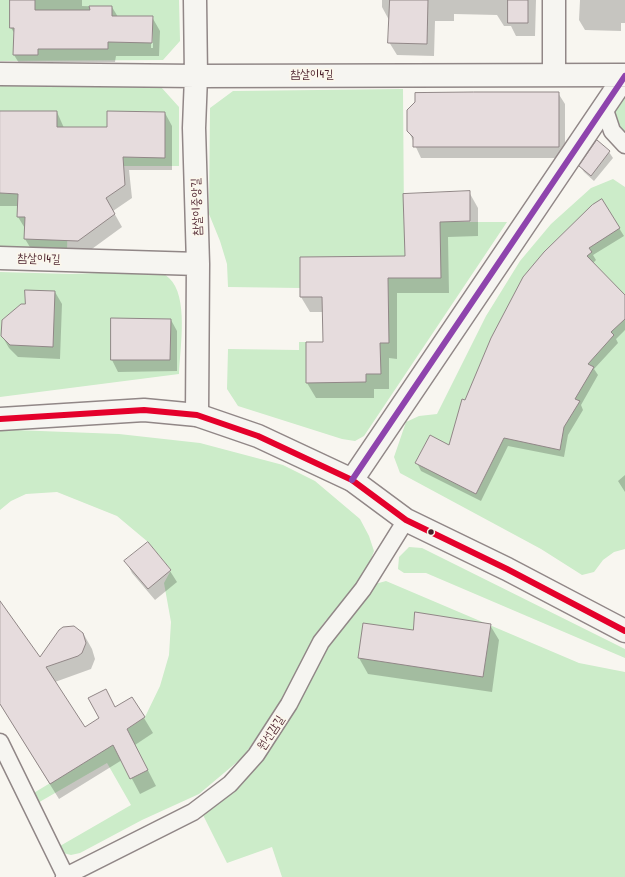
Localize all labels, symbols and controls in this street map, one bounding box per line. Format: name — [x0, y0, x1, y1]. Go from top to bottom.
street label: 참살이4길 — [290, 68, 334, 82]
street label: 참살이중앙길 — [189, 178, 205, 236]
street label: 참살이4길 — [17, 251, 61, 267]
unlabelled marker — [426, 527, 436, 537]
street label: 원선감길 — [254, 713, 288, 753]

